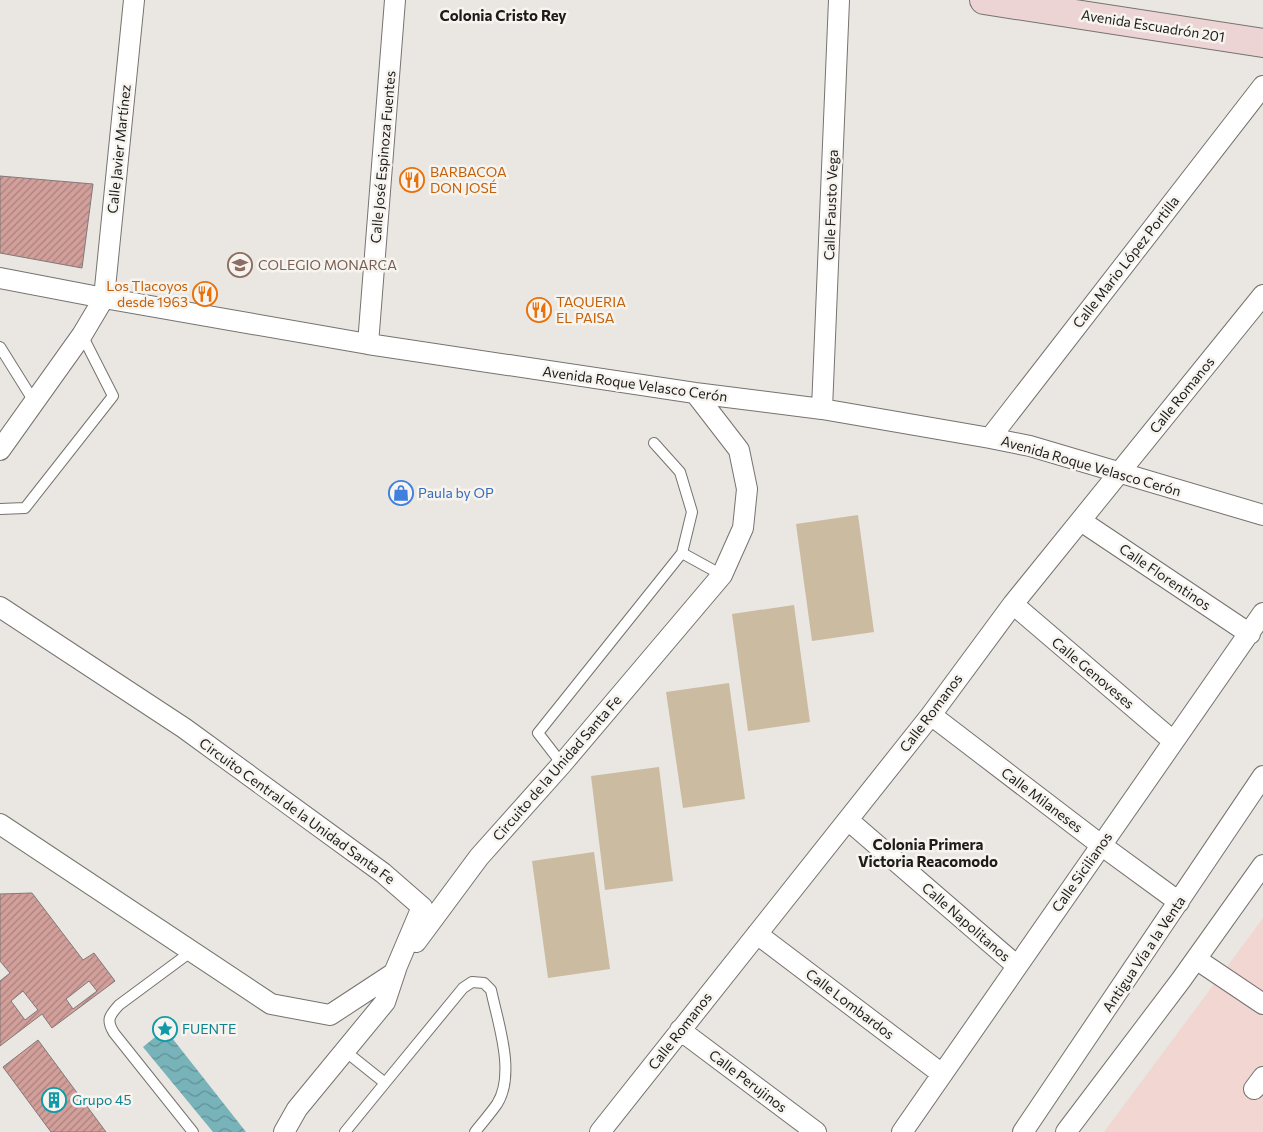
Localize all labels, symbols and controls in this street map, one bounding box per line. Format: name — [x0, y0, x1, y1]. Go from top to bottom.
district label: Colonia Cristo Rey — [439, 6, 567, 24]
street label: Avenida Escuadrón 201 — [1080, 6, 1226, 45]
street label: Calle José Espinoza Fuentes — [366, 70, 399, 244]
street label: Calle Javier Martínez — [103, 84, 134, 214]
street label: Calle Fausto Vega — [820, 149, 841, 261]
place label: BARBACOA DON JOSÉ — [430, 163, 507, 196]
restaurant icon: BARBACOA DON JOSÉ — [399, 167, 425, 193]
street label: Calle Mario López Portilla — [1069, 192, 1182, 331]
school or university icon: COLEGIO MONARCA — [227, 252, 253, 278]
place label: COLEGIO MONARCA — [258, 256, 397, 273]
place label: Los Tlacoyos desde 1963 — [106, 277, 188, 310]
restaurant icon: Los Tlacoyos desde 1963 — [192, 281, 218, 307]
place label: TAQUERIA EL PAISA — [556, 293, 626, 326]
restaurant icon: TAQUERIA EL PAISA — [526, 297, 552, 323]
street label: Calle Romanos — [1146, 353, 1218, 436]
street label: Avenida Roque Velasco Cerón — [542, 362, 729, 405]
street label: Avenida Roque Velasco Cerón — [999, 432, 1183, 499]
shop icon: Paula by OP — [388, 480, 414, 506]
place label: Paula by OP — [418, 484, 494, 501]
street label: Calle Florentinos — [1116, 540, 1214, 613]
street label: Calle Genoveses — [1049, 633, 1138, 712]
street label: Calle Romanos — [896, 670, 966, 755]
street label: Circuito de la Unidad Santa Fe — [489, 691, 625, 844]
street label: Circuito Central de la Unidad Santa Fe — [196, 734, 398, 887]
street label: Calle Milaneses — [998, 763, 1086, 836]
street label: Calle Sicilianos — [1048, 829, 1115, 915]
district label: Colonia Primera Victoria Reacomodo — [858, 835, 998, 870]
street label: Calle Napolitanos — [919, 879, 1014, 965]
street label: Antigua Vía a la Venta — [1098, 893, 1189, 1015]
street label: Calle Lombardos — [803, 965, 898, 1042]
street label: Calle Romanos — [644, 989, 715, 1073]
place icon: FUENTE — [152, 1016, 178, 1042]
place label: FUENTE — [182, 1020, 236, 1037]
street label: Calle Perujinos — [706, 1046, 791, 1115]
building icon: Grupo 45 — [41, 1087, 67, 1113]
place label: Grupo 45 — [72, 1091, 131, 1108]

